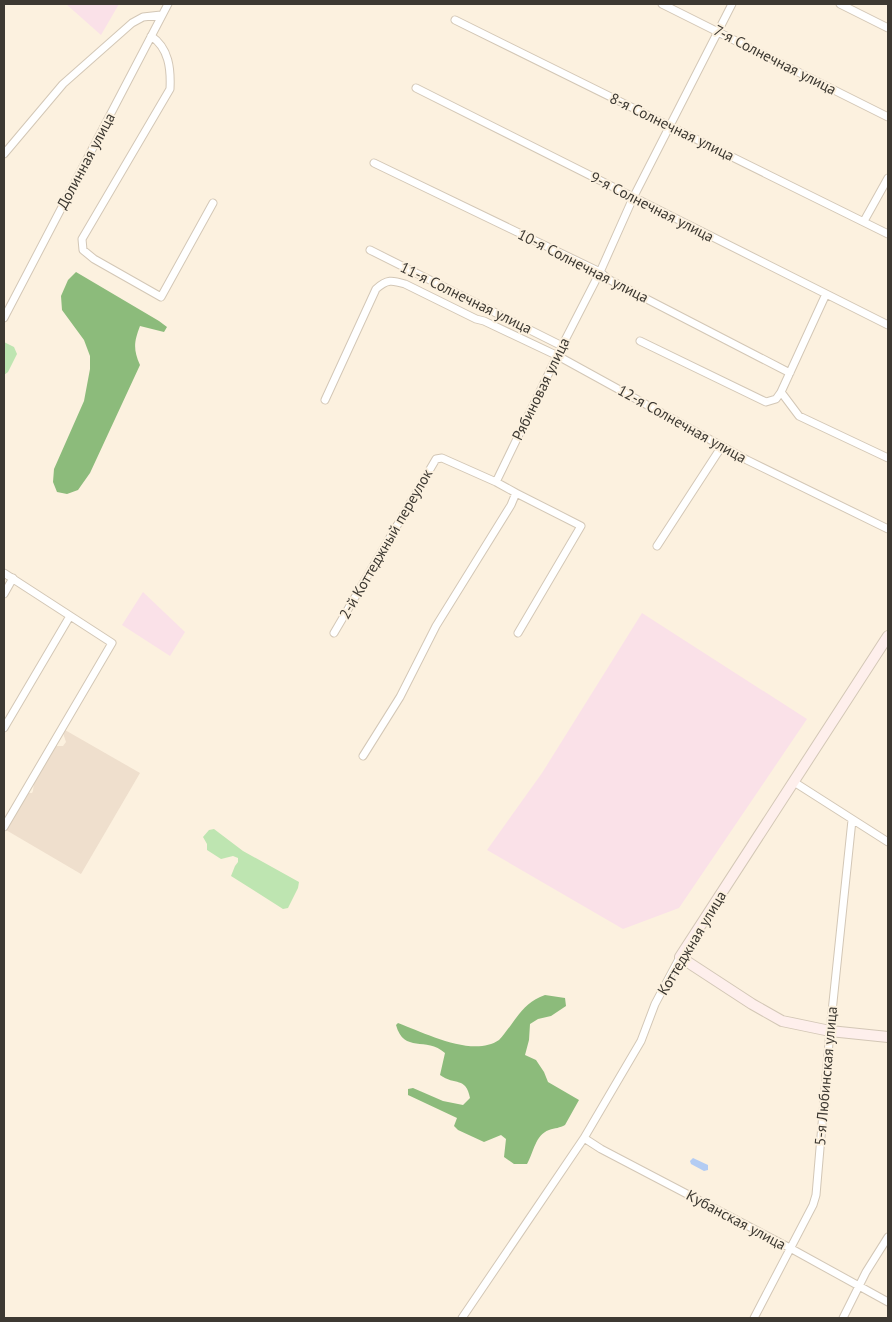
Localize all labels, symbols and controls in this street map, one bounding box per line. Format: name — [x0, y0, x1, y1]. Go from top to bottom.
street label: 7-я Солнечная улица — [711, 20, 840, 99]
street label: 8-я Солнечная улица — [607, 88, 738, 165]
street label: Долинная улица — [52, 109, 119, 212]
street label: 9-я Солнечная улица — [587, 167, 717, 246]
street label: 10-я Солнечная улица — [515, 224, 652, 307]
street label: 11-я Солнечная улица — [397, 257, 535, 338]
street label: Рябиновая улица — [507, 334, 574, 443]
street label: 12-я Солнечная улица — [615, 380, 750, 467]
street label: 2-й Коттеджный переулок — [335, 465, 437, 622]
street label: Коттеджная улица — [653, 887, 730, 998]
street label: 5-я Любинская улица — [810, 1006, 841, 1146]
street label: Кубанская улица — [683, 1185, 789, 1254]

